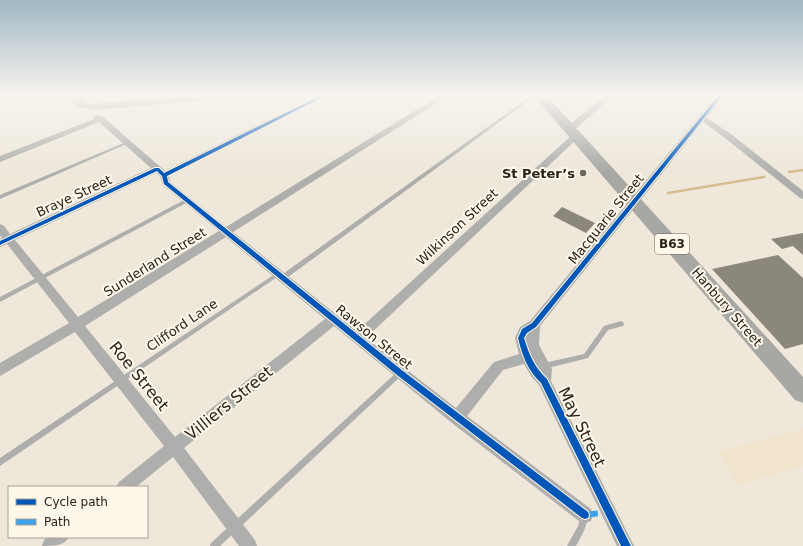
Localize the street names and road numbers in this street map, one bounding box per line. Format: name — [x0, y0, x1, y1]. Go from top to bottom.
street label: Macquarie Street — [565, 171, 647, 267]
street label: Braye Street — [34, 172, 114, 220]
street label: Wilkinson Street — [413, 185, 501, 269]
street label: Sunderland Street — [101, 224, 209, 300]
road number: B63 — [655, 234, 689, 254]
street label: Hanbury Street — [689, 265, 765, 349]
street label: Clifford Lane — [144, 296, 220, 354]
street label: Rawson Street — [333, 302, 415, 372]
street label: Roe Street — [105, 337, 173, 415]
street label: Villiers Street — [182, 362, 276, 444]
street label: May Street — [554, 384, 610, 470]

